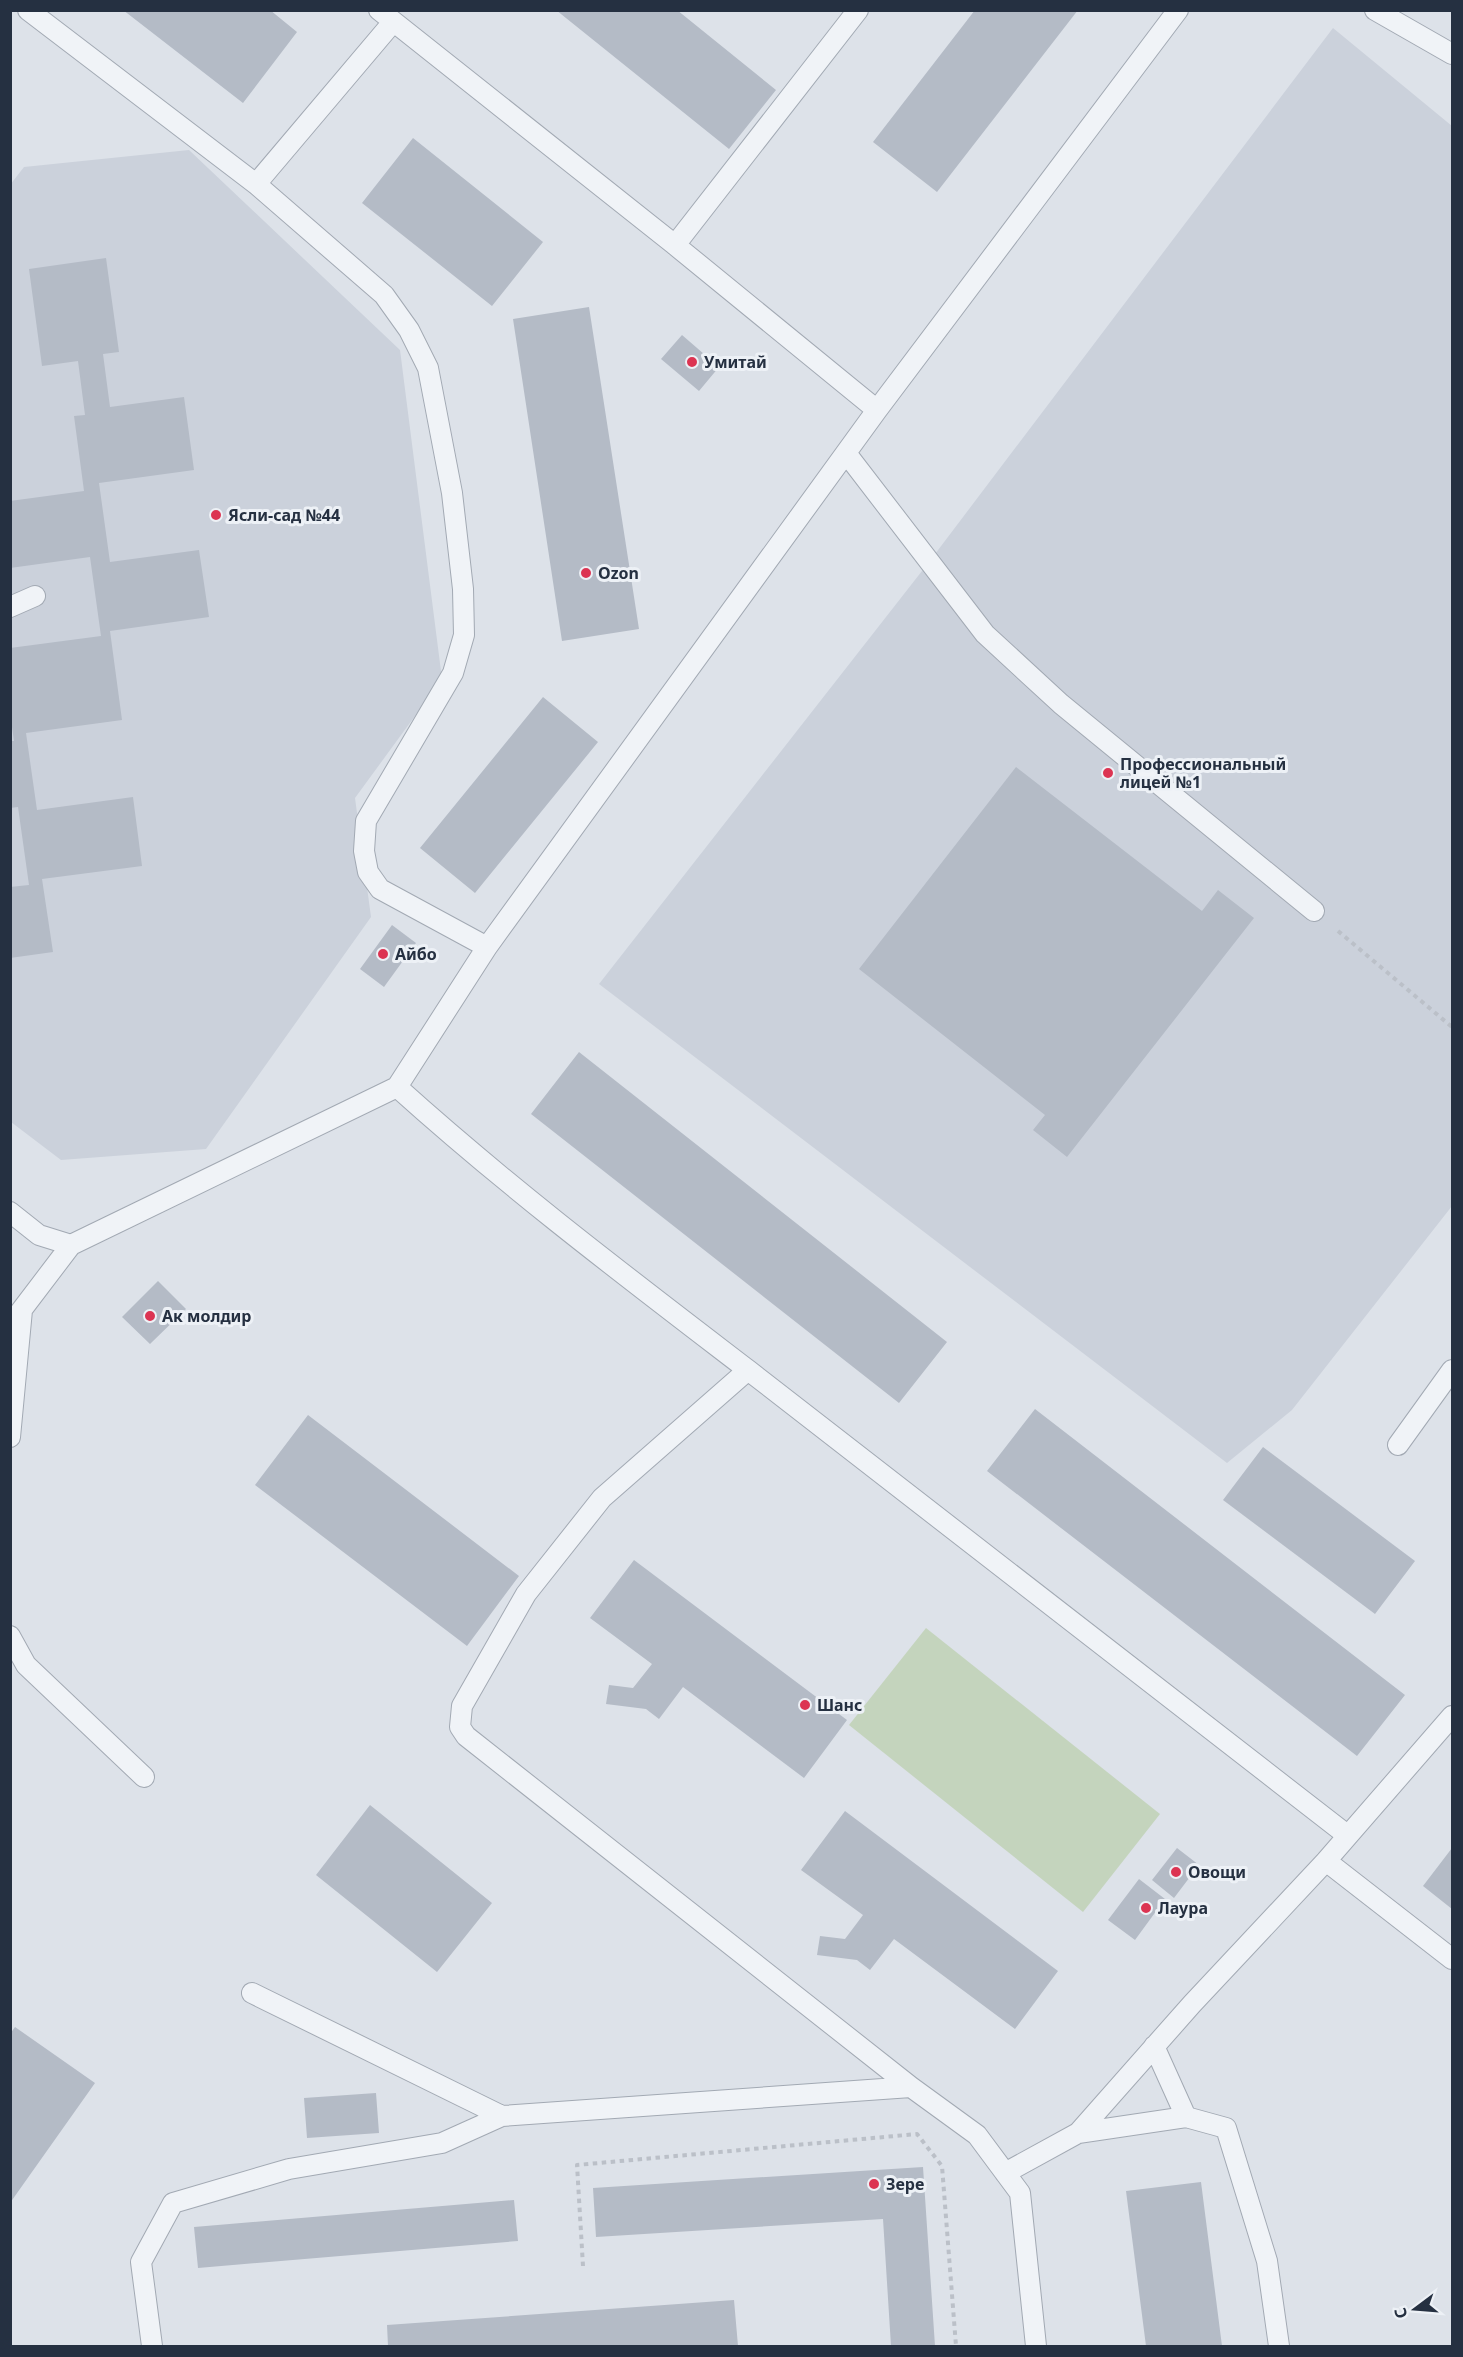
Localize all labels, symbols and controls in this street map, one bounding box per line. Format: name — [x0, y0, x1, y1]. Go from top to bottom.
place label: Умитай — [704, 351, 767, 373]
marker: Умитай — [685, 355, 699, 369]
place label: Ясли-сад №44 — [228, 504, 340, 526]
marker: Ясли-сад №44 — [209, 508, 223, 522]
place label: Ozon — [598, 562, 639, 584]
marker: Ozon — [579, 566, 593, 580]
place label: Профессиональный лицей №1 — [1120, 753, 1286, 793]
marker: Профессиональный лицей №1 — [1101, 766, 1115, 780]
place label: Айбо — [395, 943, 437, 965]
marker: Айбо — [376, 947, 390, 961]
place label: Ак молдир — [162, 1305, 252, 1327]
marker: Ак молдир — [143, 1309, 157, 1323]
place label: Шанс — [817, 1694, 863, 1716]
marker: Шанс — [798, 1698, 812, 1712]
place label: Овощи — [1188, 1861, 1246, 1883]
marker: Овощи — [1169, 1865, 1183, 1879]
place label: Лаура — [1158, 1897, 1208, 1919]
marker: Лаура — [1139, 1901, 1153, 1915]
place label: Зере — [886, 2173, 924, 2195]
marker: Зере — [867, 2177, 881, 2191]
north arrow — [1385, 2279, 1445, 2339]
text: С — [1389, 2305, 1413, 2321]

